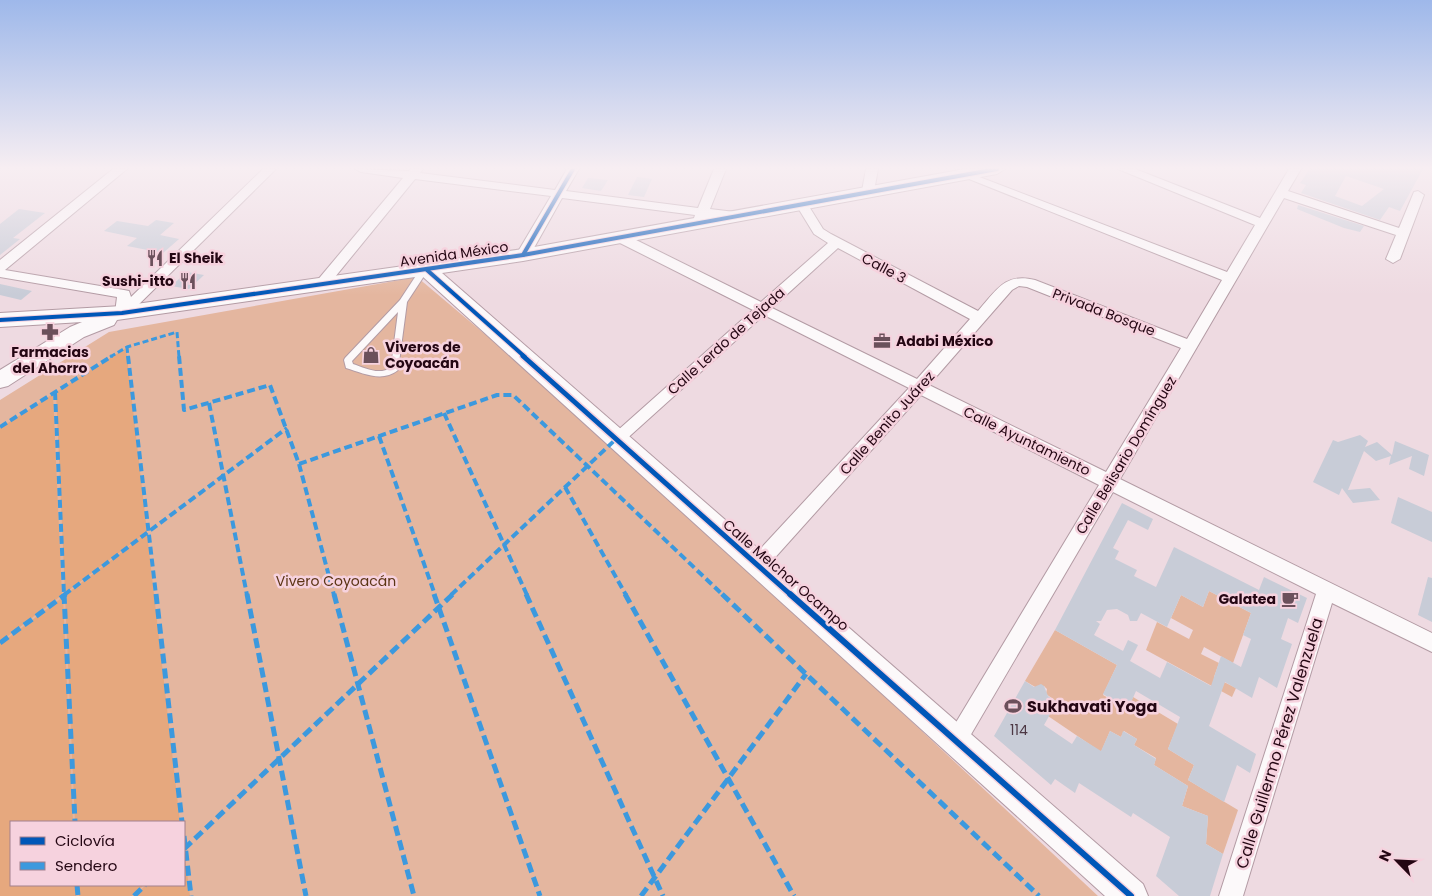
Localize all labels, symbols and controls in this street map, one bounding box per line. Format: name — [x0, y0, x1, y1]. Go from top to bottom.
street label: Avenida México — [398, 236, 510, 272]
restaurant icon: El Sheik — [145, 248, 165, 268]
place label: El Sheik — [169, 248, 223, 268]
street label: Calle 3 — [858, 248, 910, 288]
place label: Sushi-itto — [102, 271, 174, 291]
restaurant icon: Sushi-itto — [178, 271, 198, 291]
street label: Calle Lerdo de Tejada — [663, 283, 789, 399]
street label: Privada Bosque — [1050, 283, 1159, 341]
pharmacy icon: Farmacias del Ahorro — [40, 322, 60, 342]
office icon: Adabi México — [872, 331, 892, 351]
place label: Adabi México — [896, 331, 993, 351]
place label: Viveros de Coyoacán — [385, 337, 461, 373]
place label: Farmacias del Ahorro — [11, 342, 89, 378]
shop icon: Viveros de Coyoacán — [361, 345, 381, 365]
street label: Calle Benito Juárez — [835, 367, 939, 479]
street label: Calle Belisario Domínguez — [1071, 372, 1181, 538]
street label: Calle Ayuntamiento — [960, 402, 1094, 480]
street label: Calle Melchor Ocampo — [719, 515, 853, 635]
park label: Vivero Coyoacán — [276, 571, 396, 591]
place label: Galatea — [1218, 589, 1276, 609]
cafe icon: Galatea — [1280, 589, 1300, 609]
street label: Calle Guillermo Pérez Valenzuela — [1230, 615, 1329, 871]
place label: Sukhavati Yoga — [1027, 695, 1157, 718]
sports icon: Sukhavati Yoga — [1003, 696, 1023, 716]
house number: 114 — [1010, 720, 1028, 740]
legend — [10, 821, 185, 886]
text: Ciclovía — [55, 830, 115, 851]
north arrow — [1372, 836, 1422, 886]
text: N — [1374, 847, 1396, 865]
text: Sendero — [55, 855, 117, 876]

